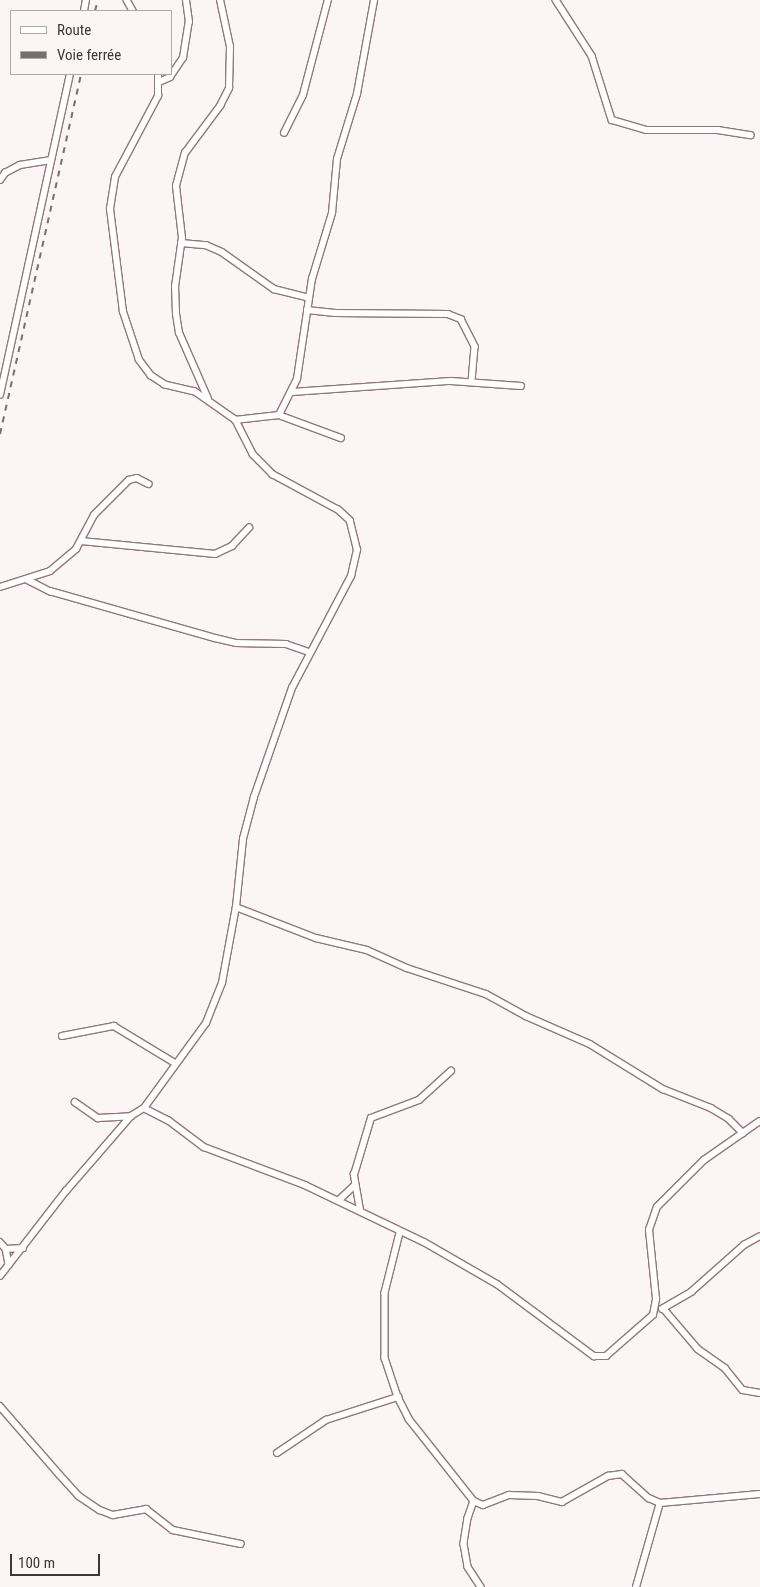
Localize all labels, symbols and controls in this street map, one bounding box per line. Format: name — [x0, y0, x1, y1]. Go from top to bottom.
legend — [10, 10, 172, 75]
text: Route — [57, 21, 91, 39]
text: Voie ferrée — [57, 46, 121, 64]
scale bar — [12, 1544, 102, 1576]
text: 100 m — [18, 1554, 55, 1572]

